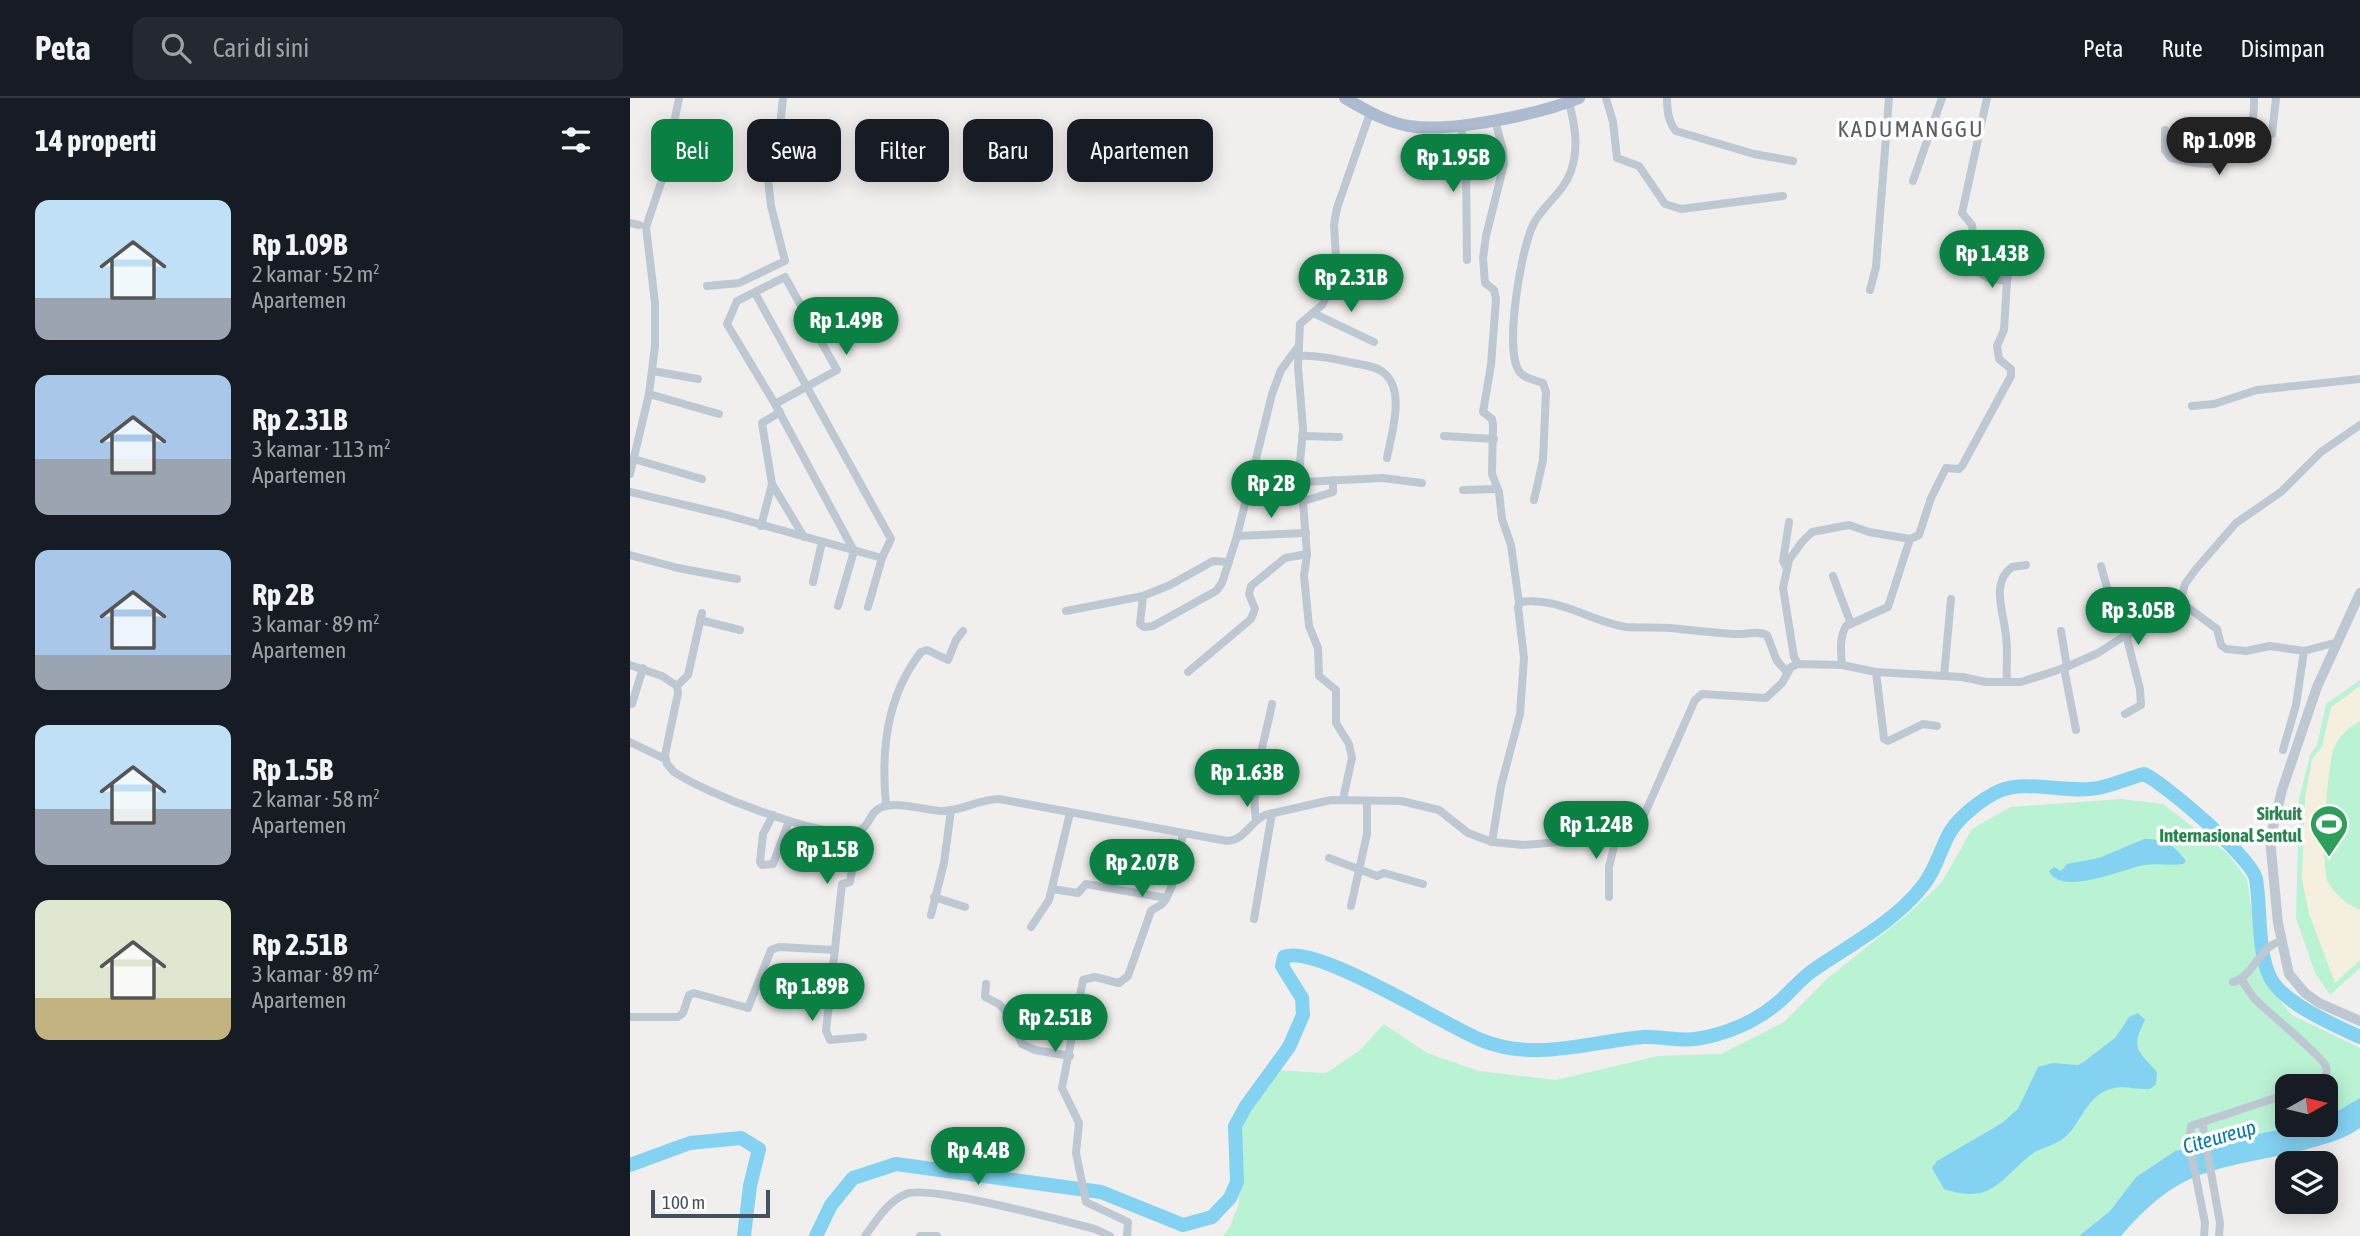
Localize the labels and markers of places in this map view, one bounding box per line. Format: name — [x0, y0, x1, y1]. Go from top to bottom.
pin: Rp 1.09B — [2147, 118, 2291, 177]
pin: Rp 1.95B — [1381, 134, 1525, 194]
pin: Rp 1.43B — [1920, 230, 2064, 290]
pin: Rp 2.31B — [1279, 254, 1423, 314]
pin: Rp 1.49B — [774, 298, 918, 357]
pin: Rp 2B — [1222, 460, 1320, 520]
pin: Rp 3.05B — [2066, 588, 2210, 647]
pin: Rp 1.63B — [1175, 750, 1319, 809]
pin: Rp 1.24B — [1524, 802, 1668, 861]
place label: Sirkuit Internasional Sentul — [2159, 802, 2303, 846]
sports icon: Sirkuit Internasional Sentul — [2308, 803, 2350, 858]
pin: Rp 1.5B — [762, 826, 892, 886]
pin: Rp 2.07B — [1070, 840, 1214, 899]
pin: Rp 1.89B — [740, 964, 884, 1023]
pin: Rp 2.51B — [983, 995, 1127, 1054]
pin: Rp 4.4B — [913, 1128, 1043, 1187]

